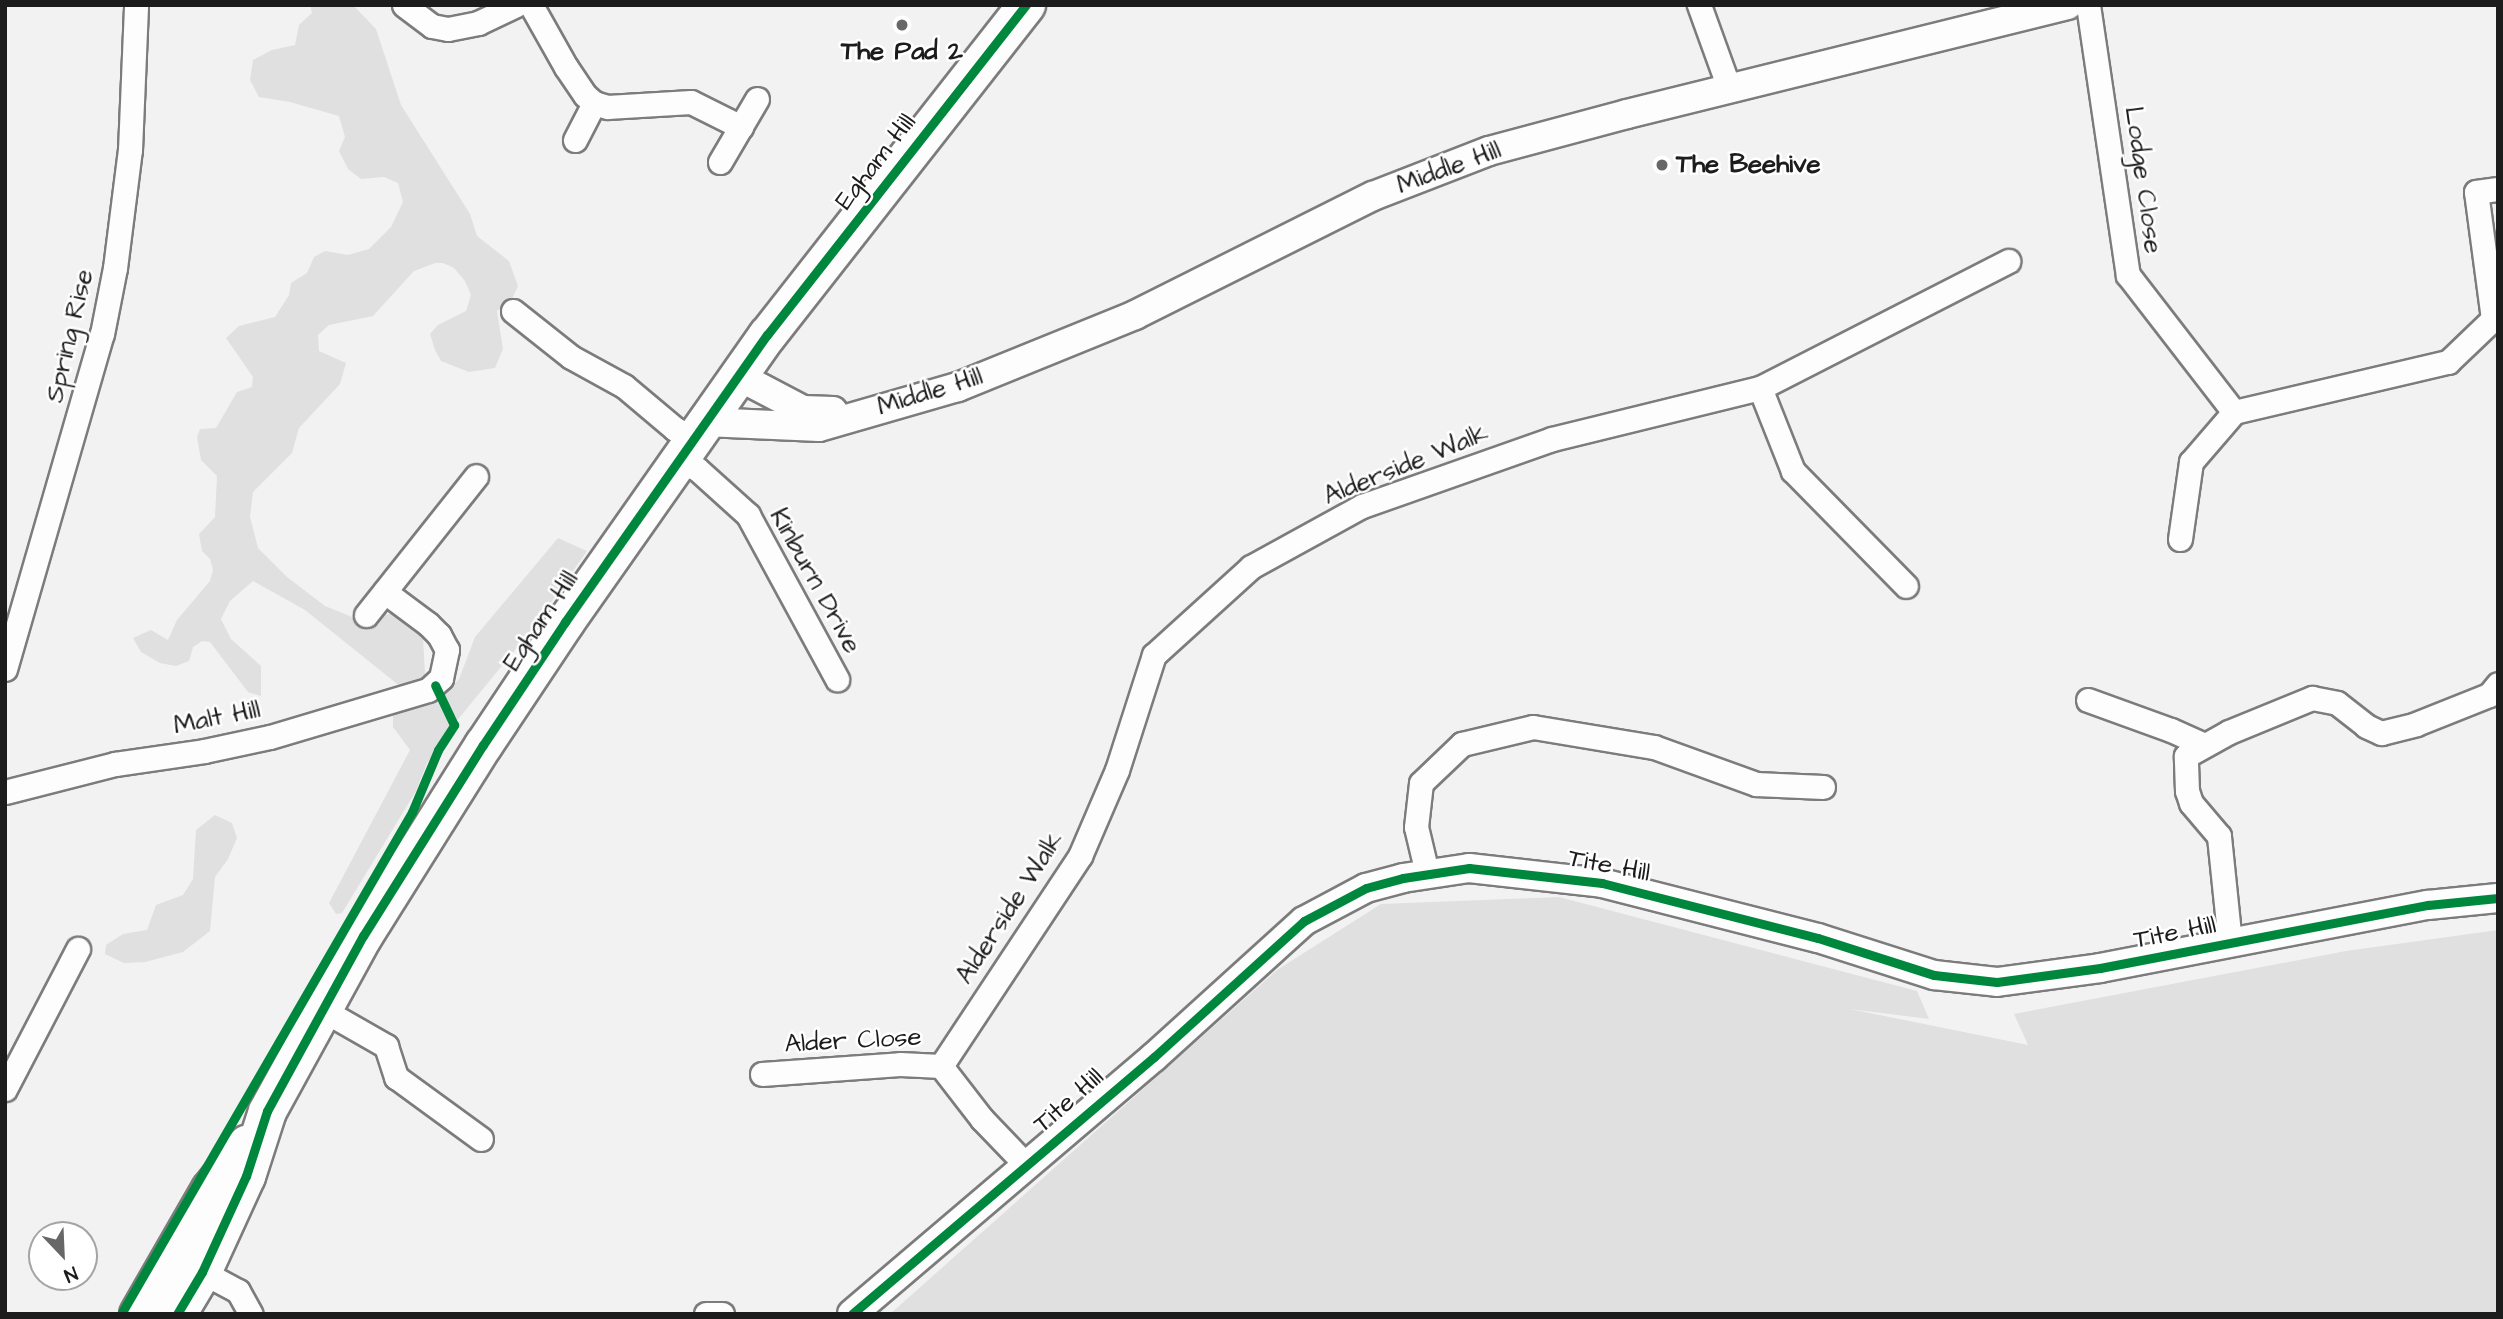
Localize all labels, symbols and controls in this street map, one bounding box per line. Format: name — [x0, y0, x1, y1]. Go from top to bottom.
marker: The Pad 2 — [894, 17, 910, 33]
place label: The Pad 2 — [841, 36, 963, 68]
street label: Lodge Close — [2117, 105, 2169, 255]
street label: Egham Hill — [829, 108, 923, 216]
street label: Middle Hill — [1393, 135, 1505, 201]
place label: The Beehive — [1676, 149, 1821, 181]
marker: The Beehive — [1654, 157, 1670, 173]
street label: Spring Rise — [40, 266, 100, 406]
street label: Middle Hill — [874, 361, 986, 423]
street label: Alderside Walk — [1319, 418, 1493, 512]
street label: Kinburn Drive — [762, 503, 868, 659]
street label: Egham Hill — [496, 565, 586, 677]
street label: Malt Hill — [171, 694, 263, 742]
street label: Alderside Walk — [949, 826, 1071, 990]
street label: Tite Hill — [1565, 843, 1653, 889]
street label: Tite Hill — [2131, 910, 2219, 956]
street label: Alder Close — [784, 1022, 922, 1060]
street label: Tite Hill — [1027, 1062, 1111, 1140]
north arrow — [28, 1221, 98, 1291]
text: N — [60, 1259, 81, 1289]

